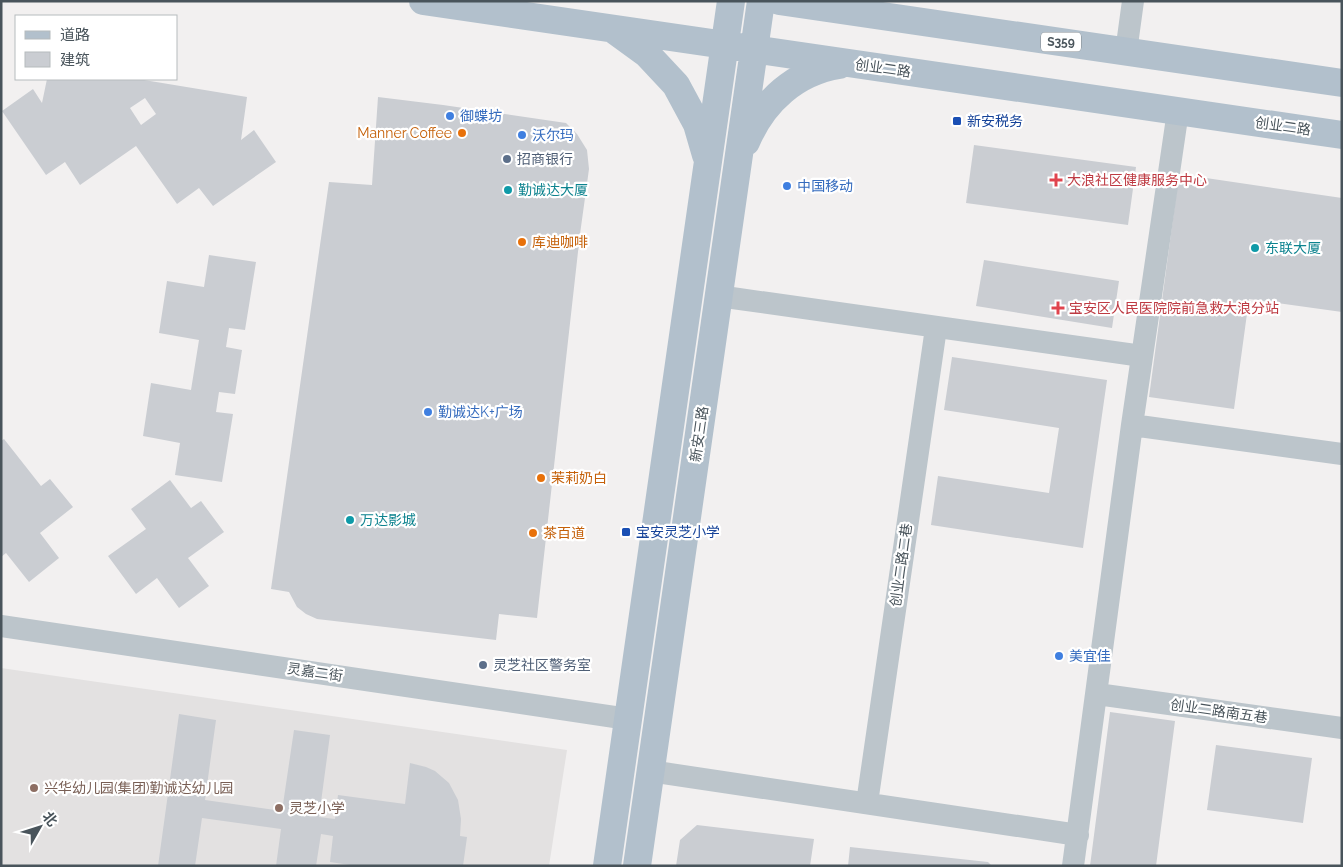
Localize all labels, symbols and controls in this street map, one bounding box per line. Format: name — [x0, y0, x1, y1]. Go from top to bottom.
legend — [15, 15, 178, 80]
text: 道路 — [60, 26, 90, 44]
road number: S359 — [1041, 32, 1081, 52]
text: 建筑 — [60, 51, 90, 69]
street label: 创业二路 — [854, 56, 912, 80]
place label: 御蝶坊 — [460, 108, 502, 124]
marker: 御蝶坊 — [444, 110, 456, 122]
place label: 新安税务 — [967, 113, 1023, 129]
street label: 创业二路 — [1254, 114, 1312, 138]
marker: 新安税务 — [951, 115, 963, 127]
place label: Manner Coffee — [357, 125, 452, 141]
marker: Manner Coffee — [456, 127, 468, 139]
place label: 沃尔玛 — [532, 127, 574, 143]
marker: 沃尔玛 — [516, 129, 528, 141]
place label: 招商银行 — [517, 151, 573, 167]
marker: 招商银行 — [501, 153, 513, 165]
place label: 大浪社区健康服务中心 — [1067, 172, 1207, 188]
marker: 大浪社区健康服务中心 — [1049, 173, 1063, 187]
place label: 中国移动 — [797, 178, 853, 194]
marker: 中国移动 — [781, 180, 793, 192]
place label: 勤诚达大厦 — [518, 182, 588, 198]
marker: 勤诚达大厦 — [502, 184, 514, 196]
place label: 库迪咖啡 — [532, 234, 588, 250]
marker: 库迪咖啡 — [516, 236, 528, 248]
place label: 东联大厦 — [1265, 240, 1321, 256]
marker: 东联大厦 — [1249, 242, 1261, 254]
place label: 宝安区人民医院院前急救大浪分站 — [1069, 300, 1279, 316]
marker: 宝安区人民医院院前急救大浪分站 — [1051, 301, 1065, 315]
place label: 勤诚达K+广场 — [438, 404, 523, 420]
street label: 新安三路 — [687, 405, 711, 463]
marker: 勤诚达K+广场 — [422, 406, 434, 418]
place label: 茉莉奶白 — [551, 470, 607, 486]
marker: 茉莉奶白 — [535, 472, 547, 484]
place label: 万达影城 — [360, 512, 416, 528]
marker: 万达影城 — [344, 514, 356, 526]
street label: 创业二路二巷 — [887, 522, 915, 608]
place label: 宝安灵芝小学 — [636, 524, 720, 540]
place label: 茶百道 — [543, 525, 585, 541]
marker: 宝安灵芝小学 — [620, 526, 632, 538]
marker: 茶百道 — [527, 527, 539, 539]
place label: 美宜佳 — [1069, 648, 1111, 664]
marker: 美宜佳 — [1053, 650, 1065, 662]
place label: 灵芝社区警务室 — [493, 657, 591, 673]
marker: 灵芝社区警务室 — [477, 659, 489, 671]
street label: 灵嘉二街 — [286, 660, 344, 684]
street label: 创业二路南五巷 — [1169, 696, 1269, 726]
place label: 兴华幼儿园(集团)勤诚达幼儿园 — [44, 780, 234, 796]
marker: 兴华幼儿园(集团)勤诚达幼儿园 — [28, 782, 40, 794]
place label: 灵芝小学 — [289, 800, 345, 816]
north arrow — [15, 802, 65, 852]
marker: 灵芝小学 — [273, 802, 285, 814]
text: 北 — [39, 808, 61, 829]

